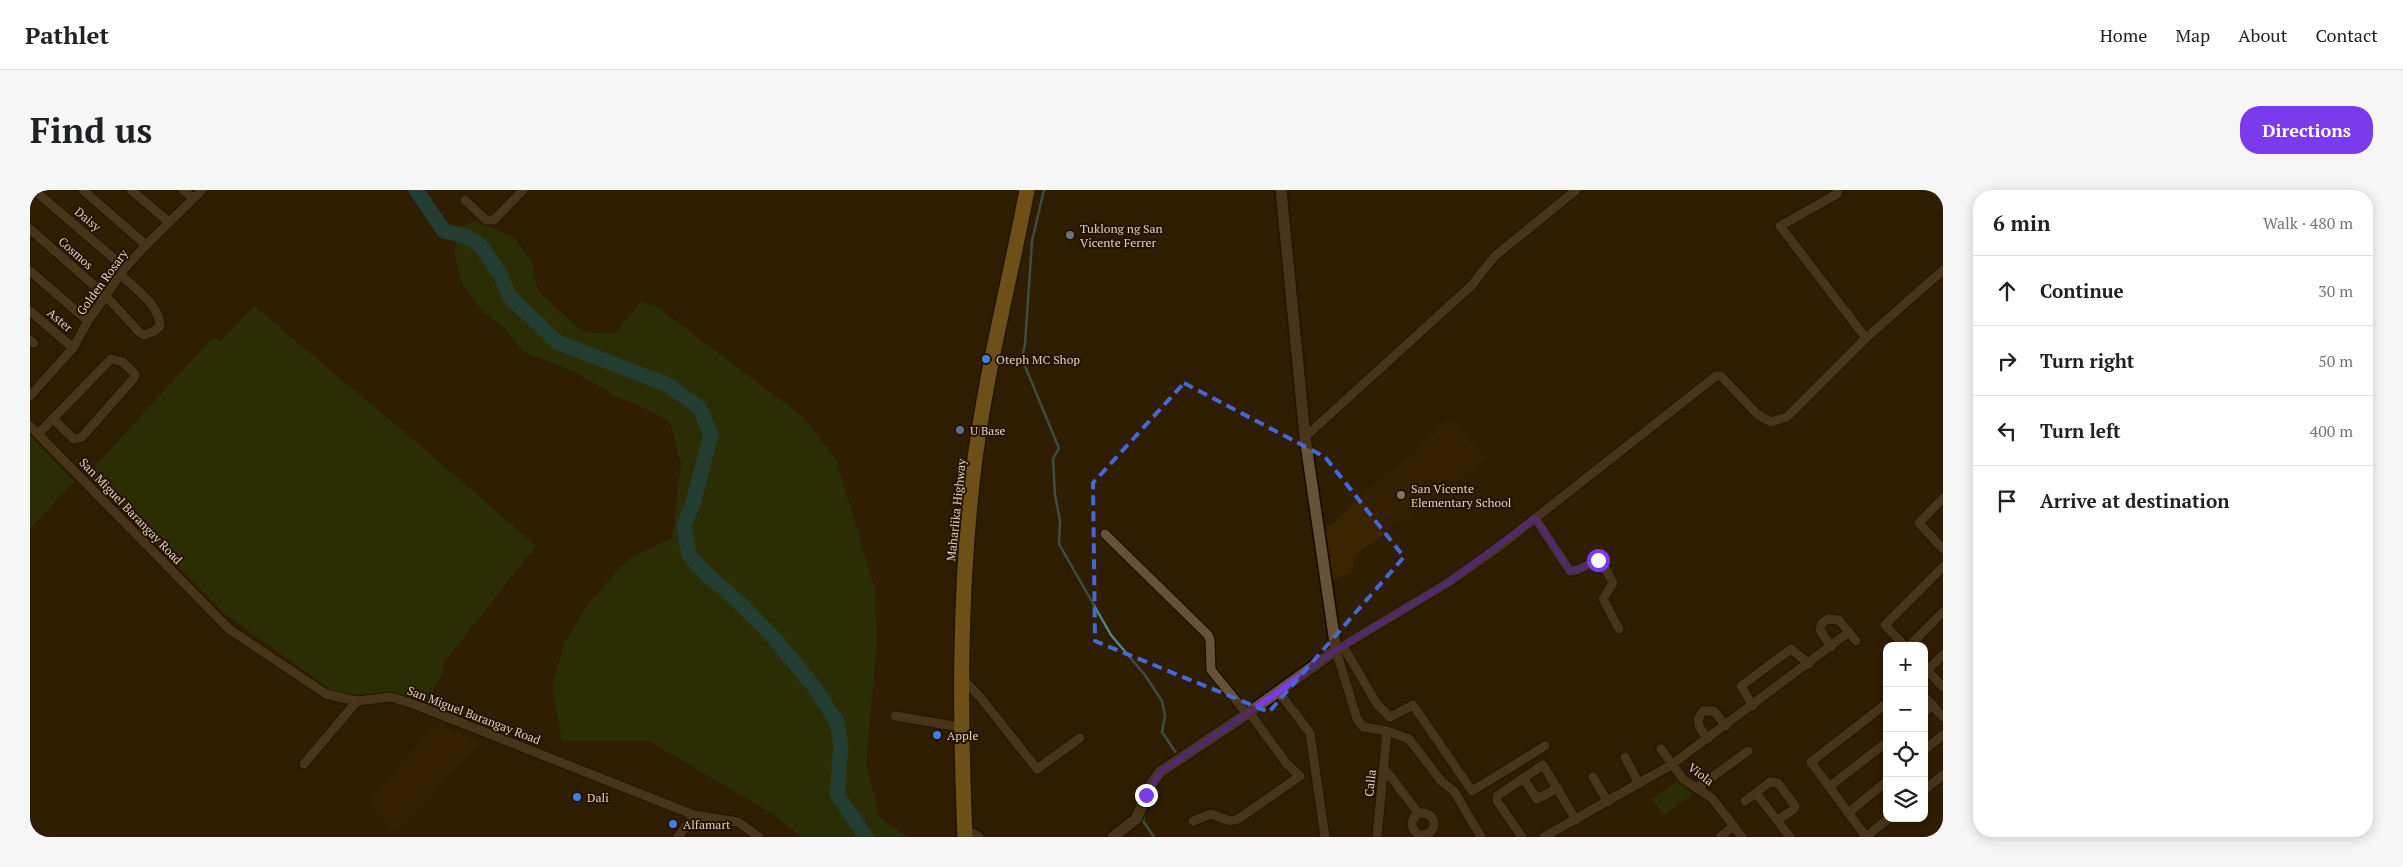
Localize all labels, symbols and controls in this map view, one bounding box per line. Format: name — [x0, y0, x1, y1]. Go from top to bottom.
text: Pathlet — [25, 19, 109, 51]
text: Home — [2100, 23, 2147, 47]
text: Map — [2175, 23, 2210, 47]
text: About — [2238, 23, 2287, 47]
text: Contact — [2315, 23, 2378, 47]
button: Directions — [2240, 106, 2373, 154]
text: Find us — [30, 107, 152, 153]
street label: Daisy — [72, 204, 105, 235]
text: 6 min — [1993, 209, 2050, 237]
text: Walk · 480 m — [2263, 212, 2353, 234]
place label: Tuklong ng San Vicente Ferrer — [1080, 221, 1163, 250]
marker: Tuklong ng San Vicente Ferrer — [1064, 229, 1076, 241]
street label: Cosmos — [56, 234, 96, 272]
street label: Golden Rosary — [73, 246, 131, 318]
icon: ahead — [1993, 277, 2021, 305]
text: Continue — [2040, 278, 2124, 303]
text: 30 m — [2318, 280, 2353, 302]
street label: Aster — [44, 305, 76, 335]
icon: right — [1993, 347, 2021, 375]
text: Turn right — [2040, 348, 2134, 373]
text: 50 m — [2318, 350, 2353, 372]
place label: Oteph MC Shop — [996, 352, 1080, 367]
marker: Oteph MC Shop — [980, 353, 992, 365]
icon: left — [1993, 417, 2021, 445]
text: Turn left — [2040, 418, 2121, 443]
text: 400 m — [2310, 420, 2353, 442]
place label: U Base — [970, 423, 1006, 438]
marker: U Base — [954, 424, 966, 436]
street label: San Miguel Barangay Road — [76, 455, 186, 567]
street label: Maharlika Highway — [943, 457, 969, 562]
place label: San Vicente Elementary School — [1411, 481, 1512, 510]
icon: arrive — [1993, 487, 2021, 515]
text: Arrive at destination — [2040, 488, 2229, 513]
marker: San Vicente Elementary School — [1395, 489, 1407, 501]
route start — [1587, 549, 1610, 572]
map controls — [1883, 642, 1928, 822]
button: + — [1883, 642, 1928, 687]
street label: San Miguel Barangay Road — [405, 683, 543, 748]
button: − — [1883, 687, 1928, 732]
place label: Apple — [947, 728, 978, 743]
marker: Apple — [931, 729, 943, 741]
button: locate — [1883, 732, 1928, 777]
street label: Viola — [1685, 760, 1717, 788]
street label: Calla — [1361, 769, 1379, 797]
button: layers — [1883, 777, 1928, 822]
route end — [1135, 784, 1158, 807]
place label: Dali — [587, 790, 609, 805]
marker: Dali — [571, 791, 583, 803]
place label: Alfamart — [683, 817, 731, 832]
marker: Alfamart — [667, 818, 679, 830]

